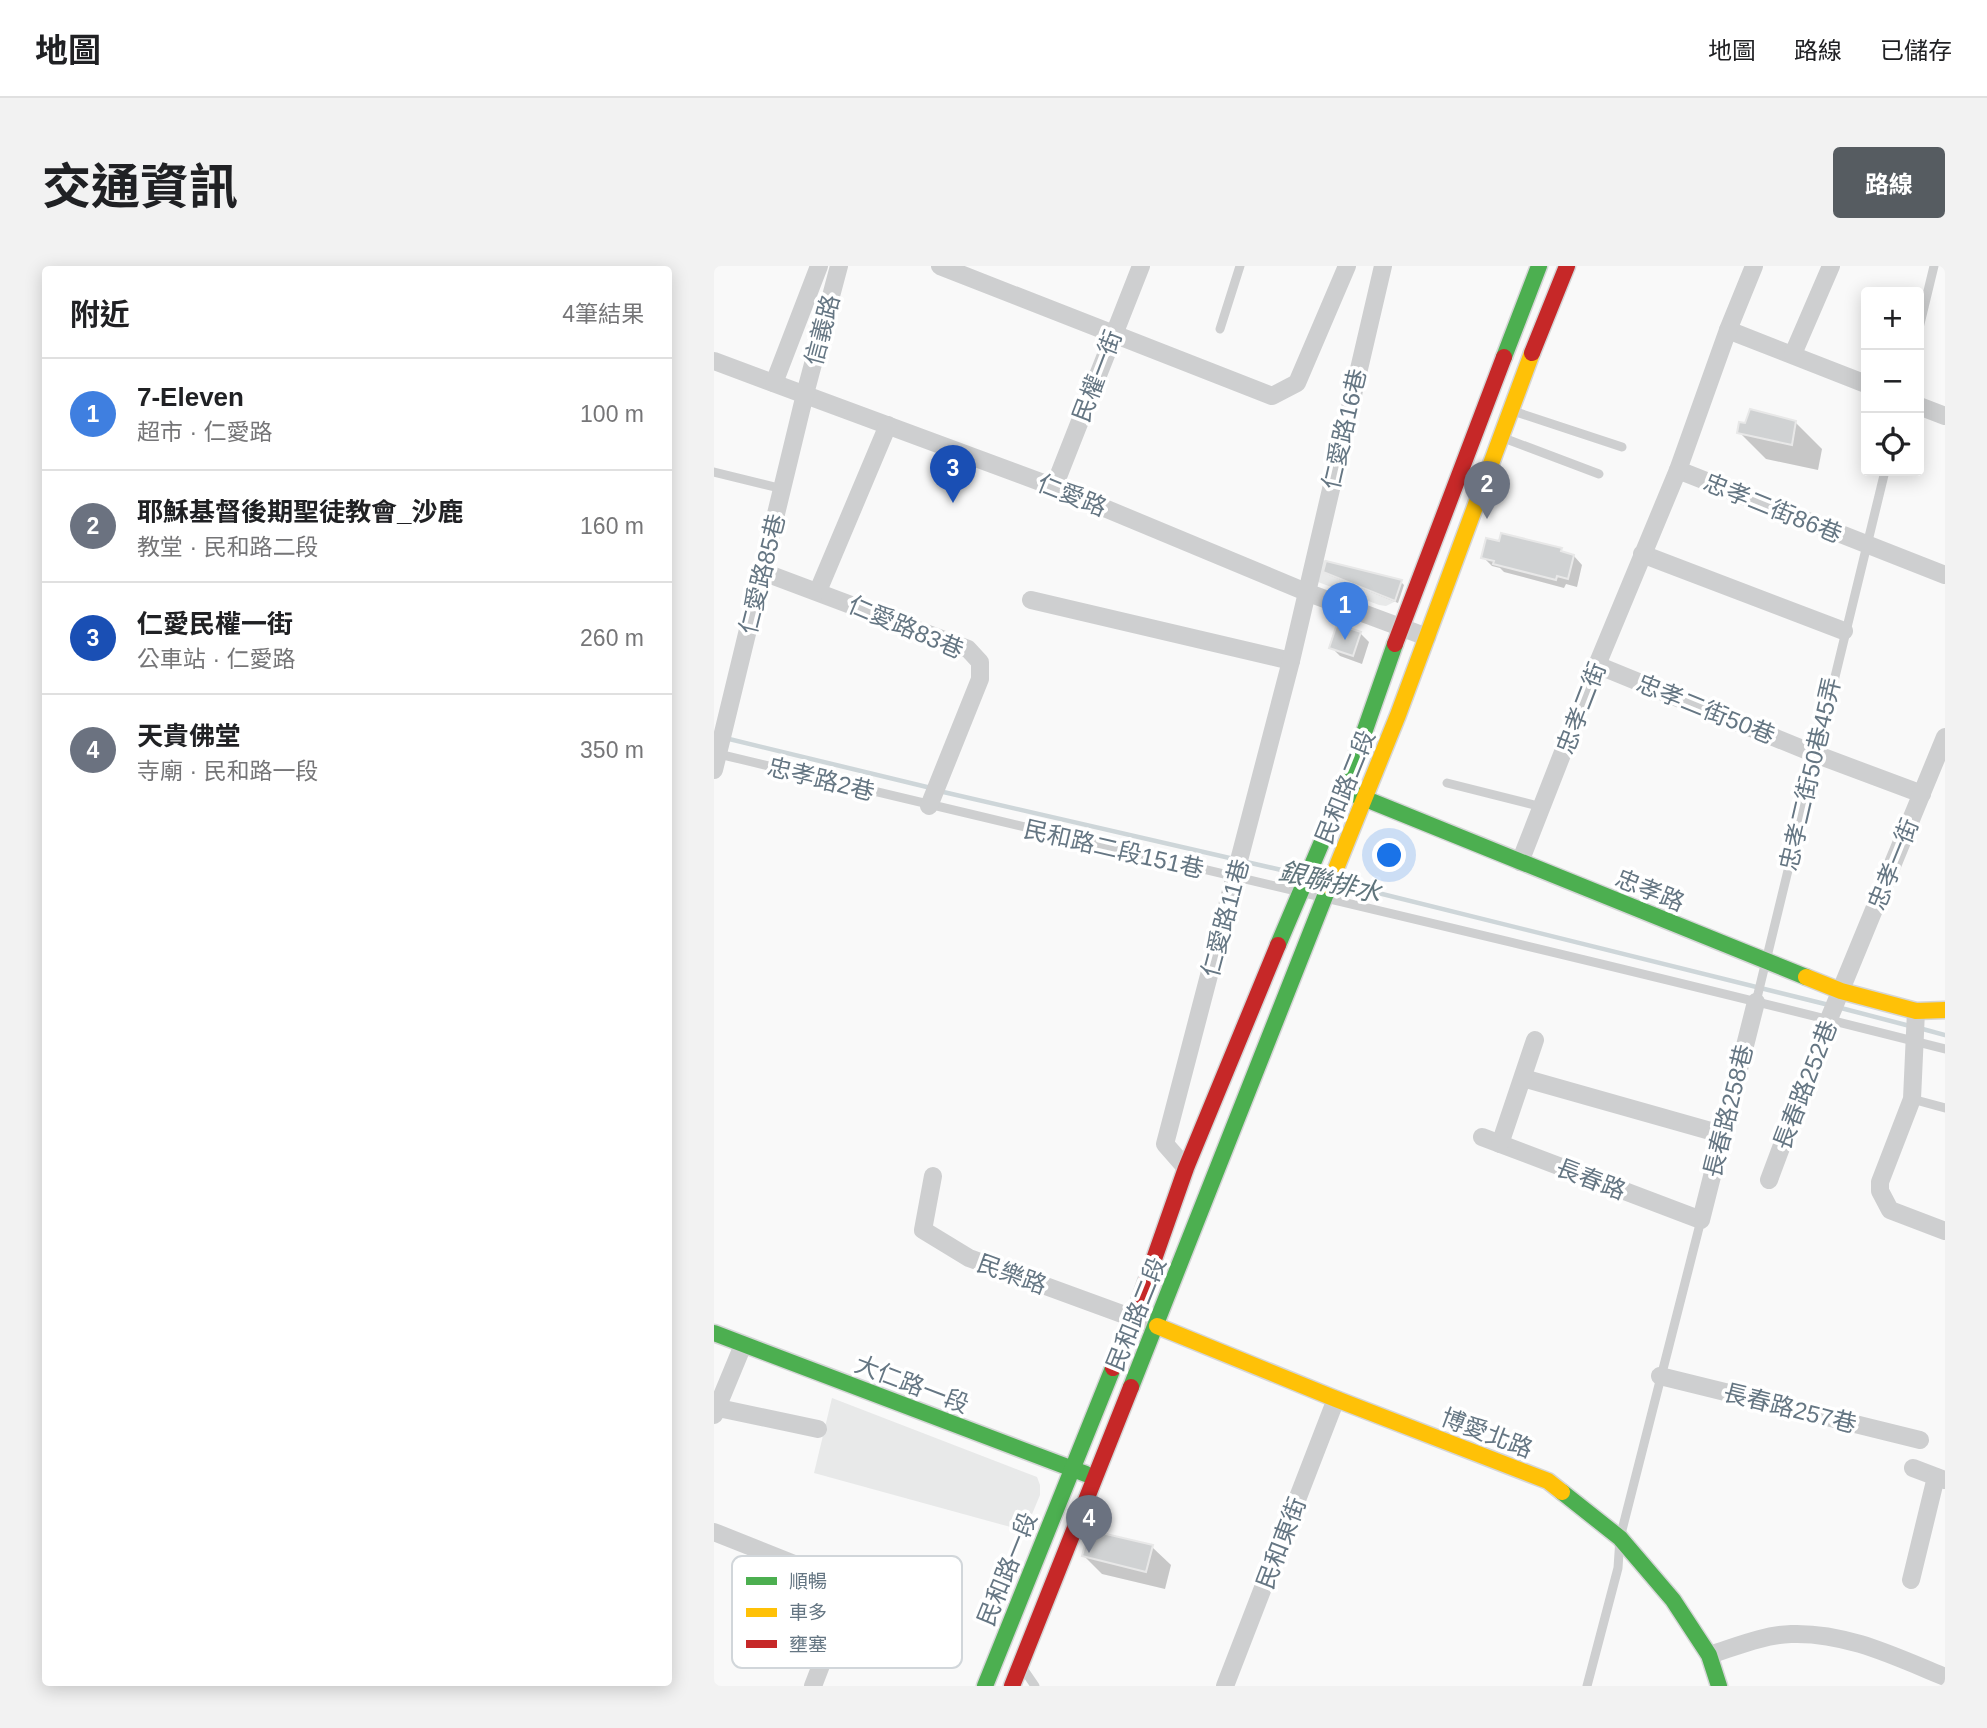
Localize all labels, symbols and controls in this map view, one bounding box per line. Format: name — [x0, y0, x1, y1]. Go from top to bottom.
text: 地圖 — [35, 32, 101, 69]
text: 地圖 — [1708, 37, 1756, 64]
text: 路線 — [1794, 37, 1842, 64]
text: 已儲存 — [1880, 37, 1952, 64]
button: 路線 — [1833, 147, 1945, 218]
text: 交通資訊 — [42, 160, 238, 214]
map controls — [1861, 287, 1924, 476]
button: + — [1861, 287, 1924, 350]
street label: 信義路 — [800, 292, 844, 368]
text: 附近 — [70, 298, 130, 331]
text: 4筆結果 — [562, 301, 644, 327]
street label: 民權一街 — [1067, 326, 1127, 426]
button: − — [1861, 350, 1924, 413]
street label: 仁愛路16巷 — [1317, 366, 1371, 492]
text: 7-Eleven — [137, 382, 244, 412]
text: 1 — [87, 401, 99, 427]
text: 100 m — [580, 401, 644, 427]
button: locate — [1861, 413, 1924, 476]
text: 超市 · 仁愛路 — [137, 419, 272, 445]
pin: 3 — [930, 445, 976, 503]
pin: 2 — [1464, 461, 1510, 519]
street label: 忠孝二街86巷 — [1700, 468, 1846, 548]
street label: 仁愛路 — [1034, 469, 1110, 521]
text: 耶穌基督後期聖徒教會_沙鹿 — [137, 497, 463, 527]
street label: 仁愛路85巷 — [734, 511, 790, 637]
text: 2 — [87, 513, 99, 539]
text: 160 m — [580, 513, 644, 539]
text: 教堂 · 民和路二段 — [137, 534, 318, 560]
pin: 1 — [1322, 582, 1368, 640]
street label: 仁愛路83巷 — [844, 591, 968, 663]
text: 仁愛民權一街 — [137, 609, 293, 639]
text: 3 — [87, 625, 99, 651]
text: 260 m — [580, 625, 644, 651]
text: 公車站 · 仁愛路 — [137, 646, 295, 672]
street label: 忠孝二街 — [1551, 658, 1611, 758]
street label: 忠孝二街50巷 — [1633, 669, 1779, 749]
street label: 忠孝二街50巷45弄 — [1775, 675, 1845, 873]
text: 天貴佛堂 — [137, 721, 241, 751]
street label: 民和路二段 — [1310, 726, 1380, 848]
text: 4 — [87, 737, 99, 763]
text: 350 m — [580, 737, 644, 763]
street label: 忠孝路2巷 — [765, 753, 877, 805]
text: 寺廟 · 民和路一段 — [137, 758, 318, 784]
street label: 忠孝一街 — [1863, 814, 1923, 914]
street label: 民和路二段151巷 — [1021, 815, 1207, 883]
your location — [1372, 838, 1406, 872]
street label: 仁愛路11巷 — [1196, 856, 1254, 980]
water label: 銀聯排水 — [1276, 856, 1385, 909]
street label: 忠孝路 — [1612, 864, 1688, 916]
street label: 長春路252巷 — [1768, 1017, 1842, 1153]
street label: 長春路258巷 — [1698, 1042, 1758, 1180]
street label: 長春路 — [1553, 1153, 1629, 1205]
street label: 民樂路 — [974, 1249, 1050, 1299]
street label: 民和路二段 — [1101, 1253, 1171, 1375]
street label: 大仁路一段 — [851, 1350, 973, 1418]
street label: 長春路257巷 — [1721, 1378, 1859, 1438]
street label: 博愛北路 — [1437, 1403, 1537, 1463]
street label: 民和東街 — [1251, 1493, 1311, 1593]
pin: 4 — [1066, 1495, 1112, 1553]
street label: 民和路一段 — [972, 1508, 1042, 1630]
legend — [732, 1556, 962, 1668]
text: 順暢 — [789, 1571, 827, 1592]
text: 車多 — [789, 1602, 827, 1623]
text: 壅塞 — [789, 1634, 827, 1655]

